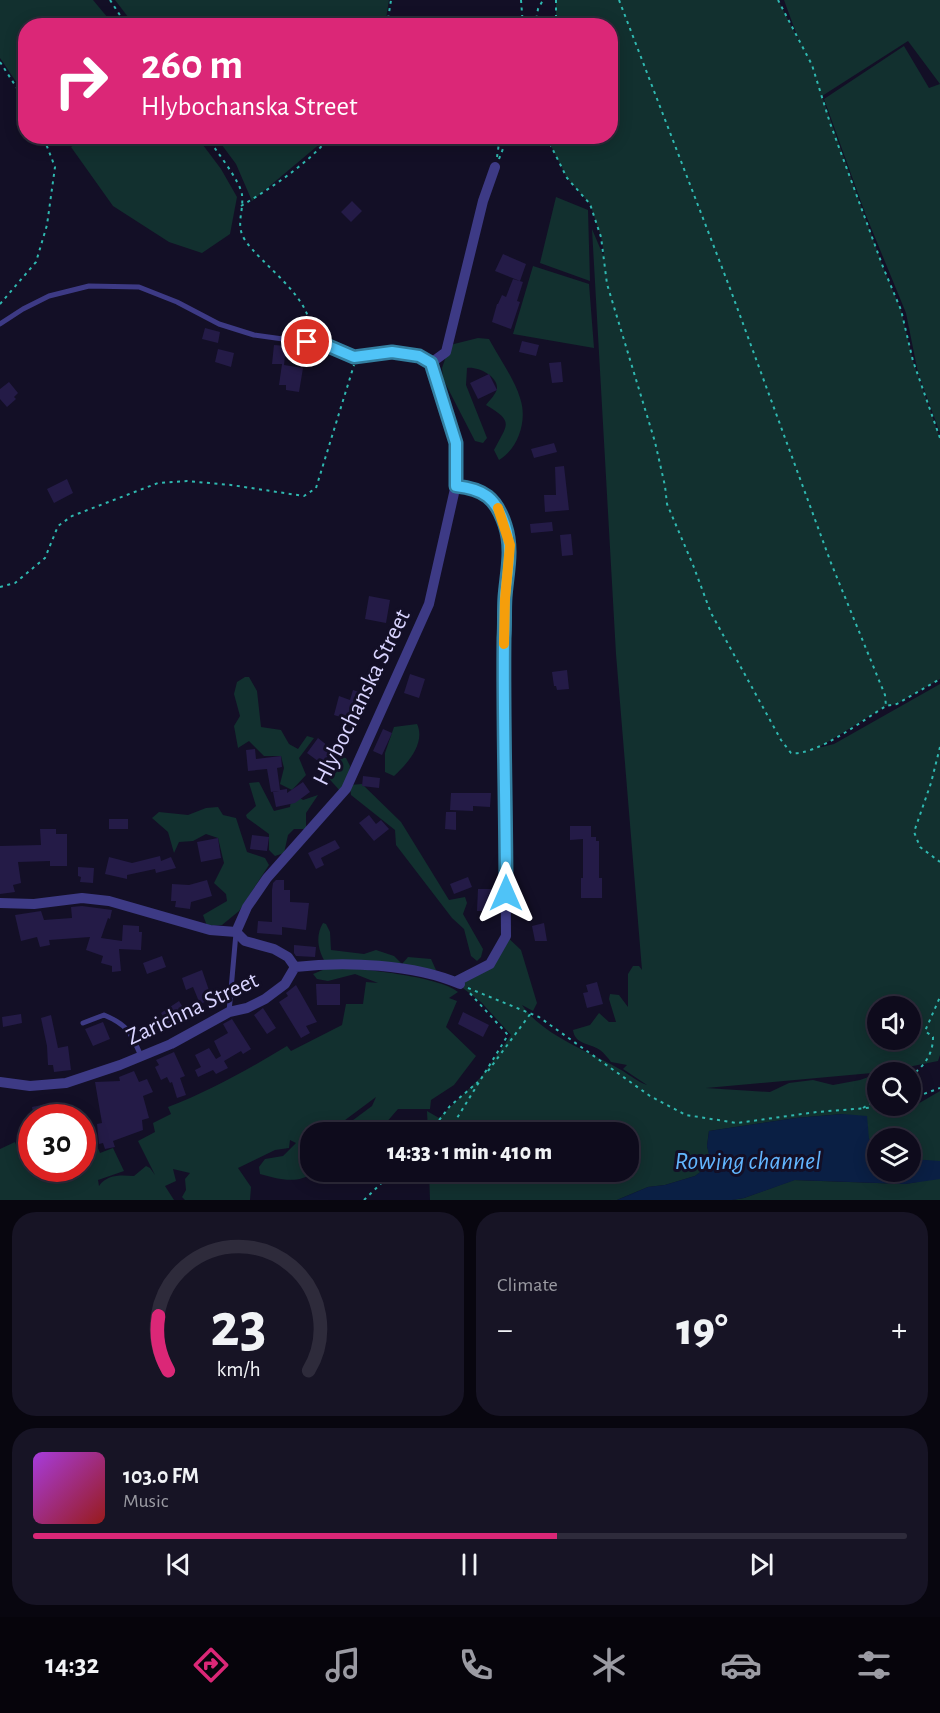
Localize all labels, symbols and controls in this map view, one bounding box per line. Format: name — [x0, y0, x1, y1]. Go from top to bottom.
icon: right — [42, 42, 120, 120]
text: 260 m — [141, 44, 243, 86]
text: Hlybochanska Street — [141, 93, 358, 120]
pin — [281, 316, 332, 367]
icon: arrive — [290, 325, 323, 358]
street label: Hlybochanska Street — [309, 605, 415, 789]
position arrow — [474, 861, 538, 925]
street label: Zarichna Street — [123, 968, 262, 1050]
map controls — [867, 996, 921, 1182]
button: sound — [867, 996, 921, 1050]
button: search — [867, 1062, 921, 1116]
speed limit sign: 30 — [18, 1104, 96, 1182]
button: layers — [867, 1128, 921, 1182]
text: 14:33 · 1 min · 410 m — [387, 1141, 552, 1163]
water label: Rowing channel — [675, 1148, 821, 1174]
text: Climate — [497, 1275, 558, 1295]
text: 23 — [210, 1295, 266, 1357]
text: 19° — [676, 1308, 728, 1353]
text: − — [497, 1314, 513, 1347]
text: + — [891, 1314, 907, 1347]
text: km/h — [216, 1359, 260, 1380]
text: 103.0 FM — [123, 1465, 199, 1487]
text: Music — [123, 1491, 169, 1511]
icon: previous — [162, 1548, 195, 1581]
icon: pause — [453, 1548, 486, 1581]
icon: next — [745, 1548, 778, 1581]
icon: directions — [190, 1644, 232, 1686]
icon: music — [322, 1644, 364, 1686]
icon: phone — [455, 1644, 497, 1686]
icon: climate — [588, 1644, 630, 1686]
icon: car — [720, 1644, 762, 1686]
icon: filters — [853, 1644, 895, 1686]
text: 14:32 — [45, 1651, 99, 1678]

